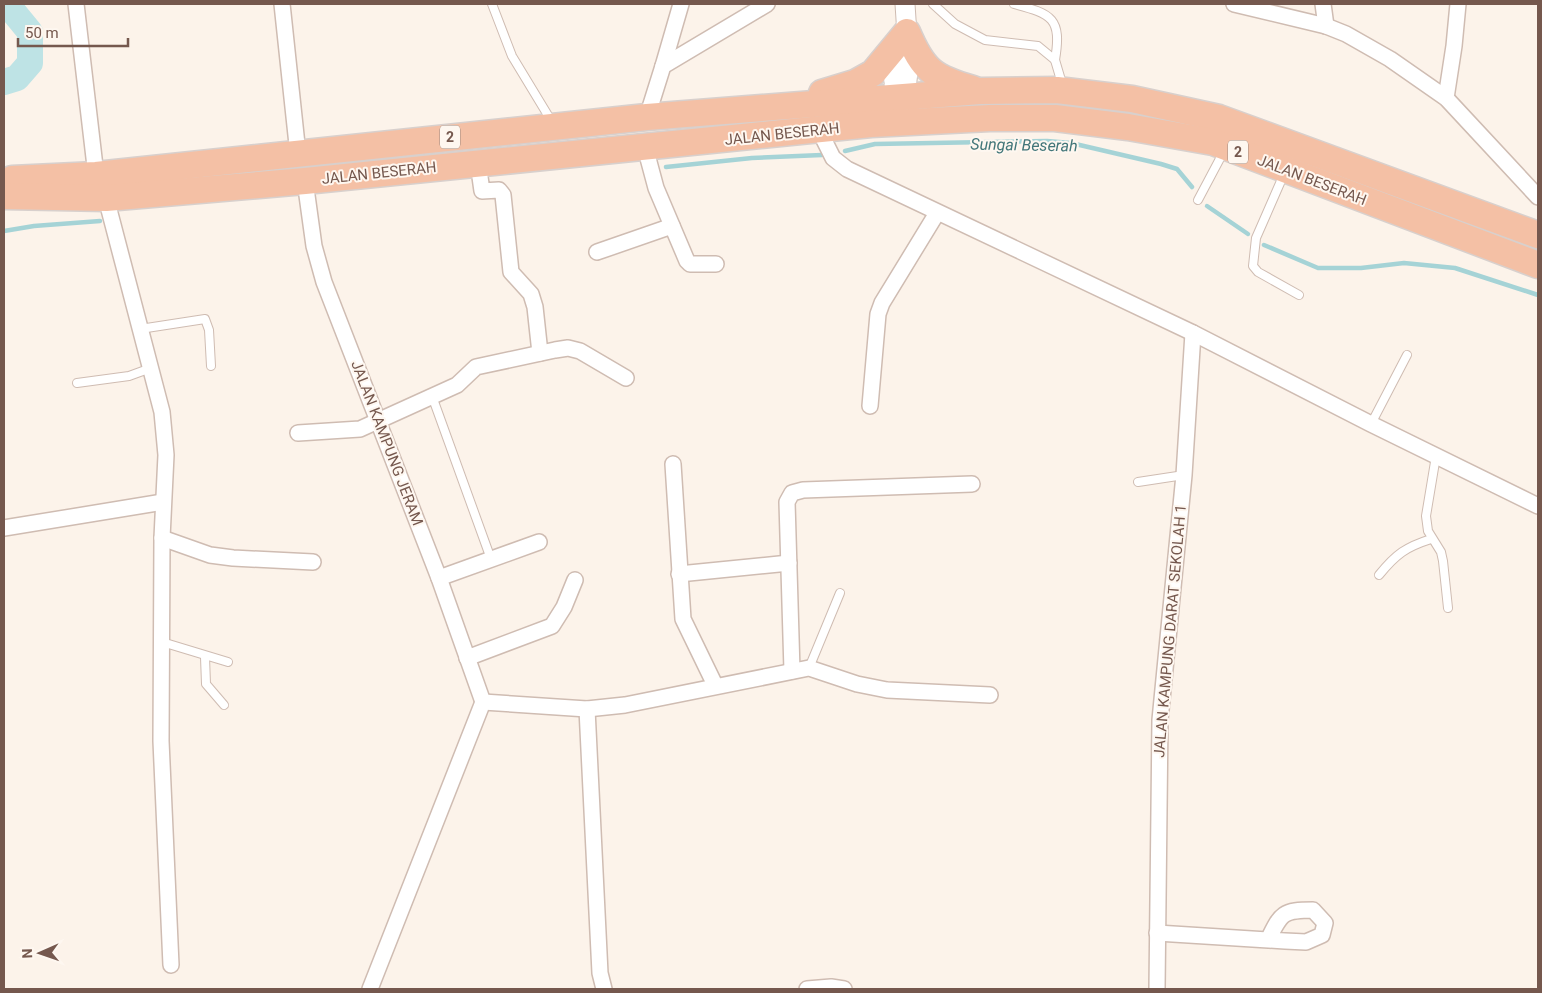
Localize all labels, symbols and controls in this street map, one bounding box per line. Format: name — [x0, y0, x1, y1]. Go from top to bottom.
scale bar — [18, 15, 128, 47]
text: 50 m — [25, 24, 59, 42]
street label: JALAN BESERAH — [724, 119, 840, 149]
road number: 2 — [440, 125, 460, 148]
water label: Sungai Beserah — [970, 135, 1078, 155]
road number: 2 — [1228, 140, 1248, 163]
street label: JALAN BESERAH — [1255, 151, 1369, 209]
street label: JALAN BESERAH — [321, 158, 437, 188]
street label: JALAN KAMPUNG JERAM — [347, 358, 427, 528]
street label: JALAN KAMPUNG DARAT SEKOLAH 1 — [1150, 504, 1190, 758]
north arrow — [15, 928, 65, 978]
text: N — [19, 948, 35, 959]

